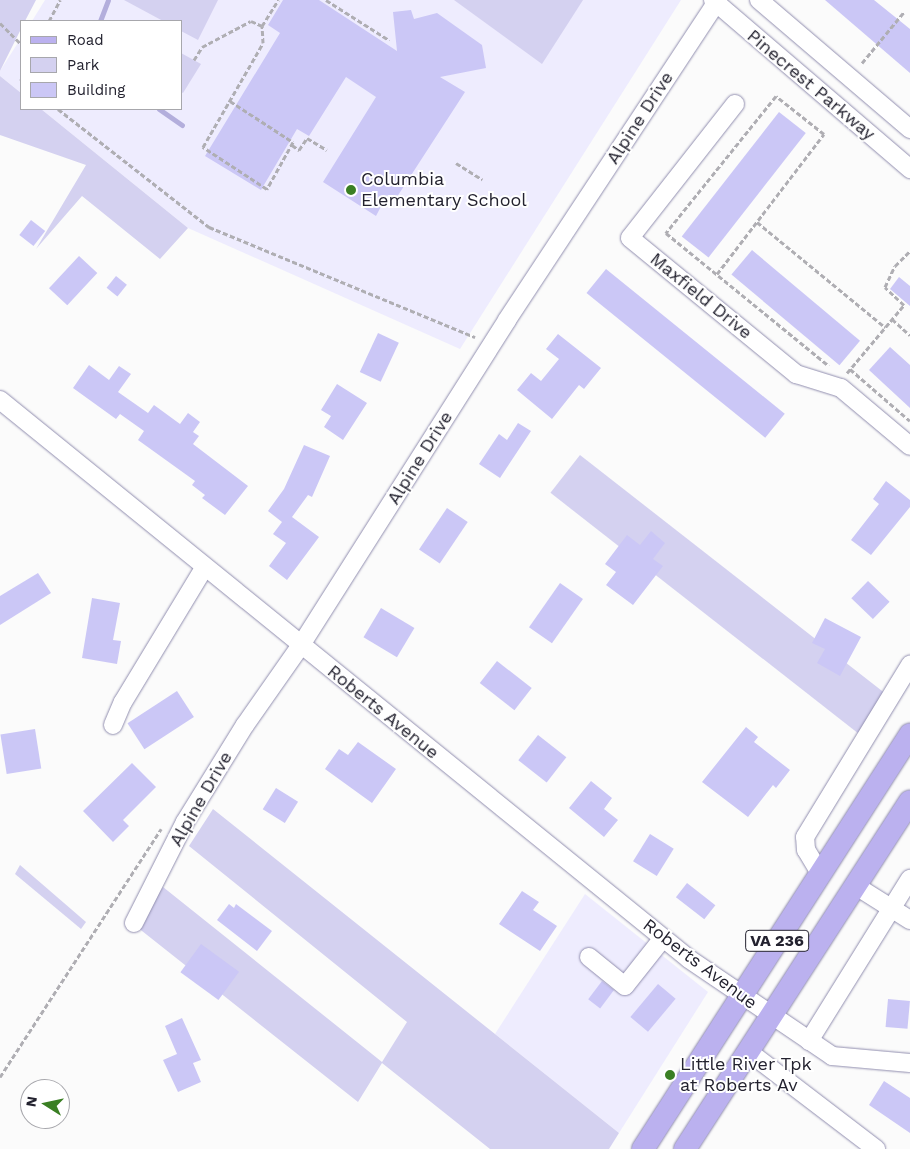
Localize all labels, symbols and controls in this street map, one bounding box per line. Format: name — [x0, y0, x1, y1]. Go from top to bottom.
legend — [20, 20, 182, 110]
street label: Pinecrest Parkway — [743, 25, 879, 145]
text: Road — [67, 31, 104, 49]
text: Park — [67, 56, 99, 74]
street label: Alpine Drive — [602, 68, 678, 168]
text: Building — [67, 81, 125, 99]
place label: Columbia Elementary School — [361, 169, 527, 212]
marker: Columbia Elementary School — [345, 184, 357, 196]
street label: Maxfield Drive — [646, 248, 756, 344]
street label: Alpine Drive — [383, 407, 457, 509]
street label: Roberts Avenue — [323, 660, 443, 764]
street label: Alpine Drive — [165, 748, 237, 850]
street label: Roberts Avenue — [638, 914, 762, 1014]
road number: VA 236 — [744, 928, 810, 954]
place label: Little River Tpk at Roberts Av — [680, 1054, 813, 1096]
marker: Little River Tpk at Roberts Av — [664, 1069, 676, 1081]
north arrow — [20, 1079, 70, 1129]
text: N — [22, 1095, 40, 1108]

